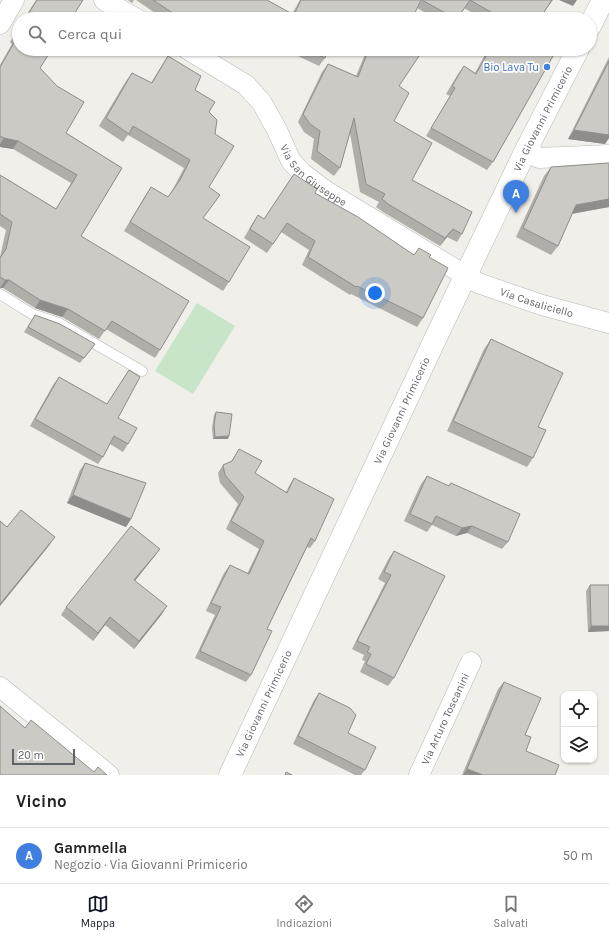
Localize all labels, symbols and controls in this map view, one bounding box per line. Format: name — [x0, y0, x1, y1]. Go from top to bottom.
search box — [12, 12, 597, 56]
icon: search — [26, 23, 48, 45]
text: Cerca qui — [58, 25, 122, 43]
place label: Bio Lava Tu — [483, 61, 539, 74]
marker: Bio Lava Tu — [542, 62, 552, 72]
street label: Via Giovanni Primicerio — [511, 64, 575, 174]
street label: Via San Giuseppe — [277, 142, 349, 209]
pin: A — [503, 180, 529, 213]
your location — [365, 283, 385, 303]
street label: Via Casaliciello — [498, 285, 575, 320]
street label: Via Giovanni Primicerio — [371, 355, 433, 466]
street label: Via Giovanni Primicerio — [233, 648, 295, 759]
street label: Via Arturo Toscanini — [419, 671, 472, 767]
map controls — [561, 691, 597, 763]
button: locate — [561, 691, 597, 727]
button: layers — [561, 727, 597, 763]
scale bar — [12, 747, 75, 766]
text: 20 m — [18, 749, 44, 762]
text: Vicino — [16, 791, 67, 811]
text: Gammella — [54, 839, 127, 857]
text: A — [25, 848, 33, 863]
text: 50 m — [563, 848, 593, 863]
text: Negozio · Via Giovanni Primicerio — [54, 857, 248, 872]
tab: Mappa — [81, 893, 115, 930]
tab: Indicazioni — [276, 893, 332, 930]
tab: Salvati — [493, 893, 528, 930]

